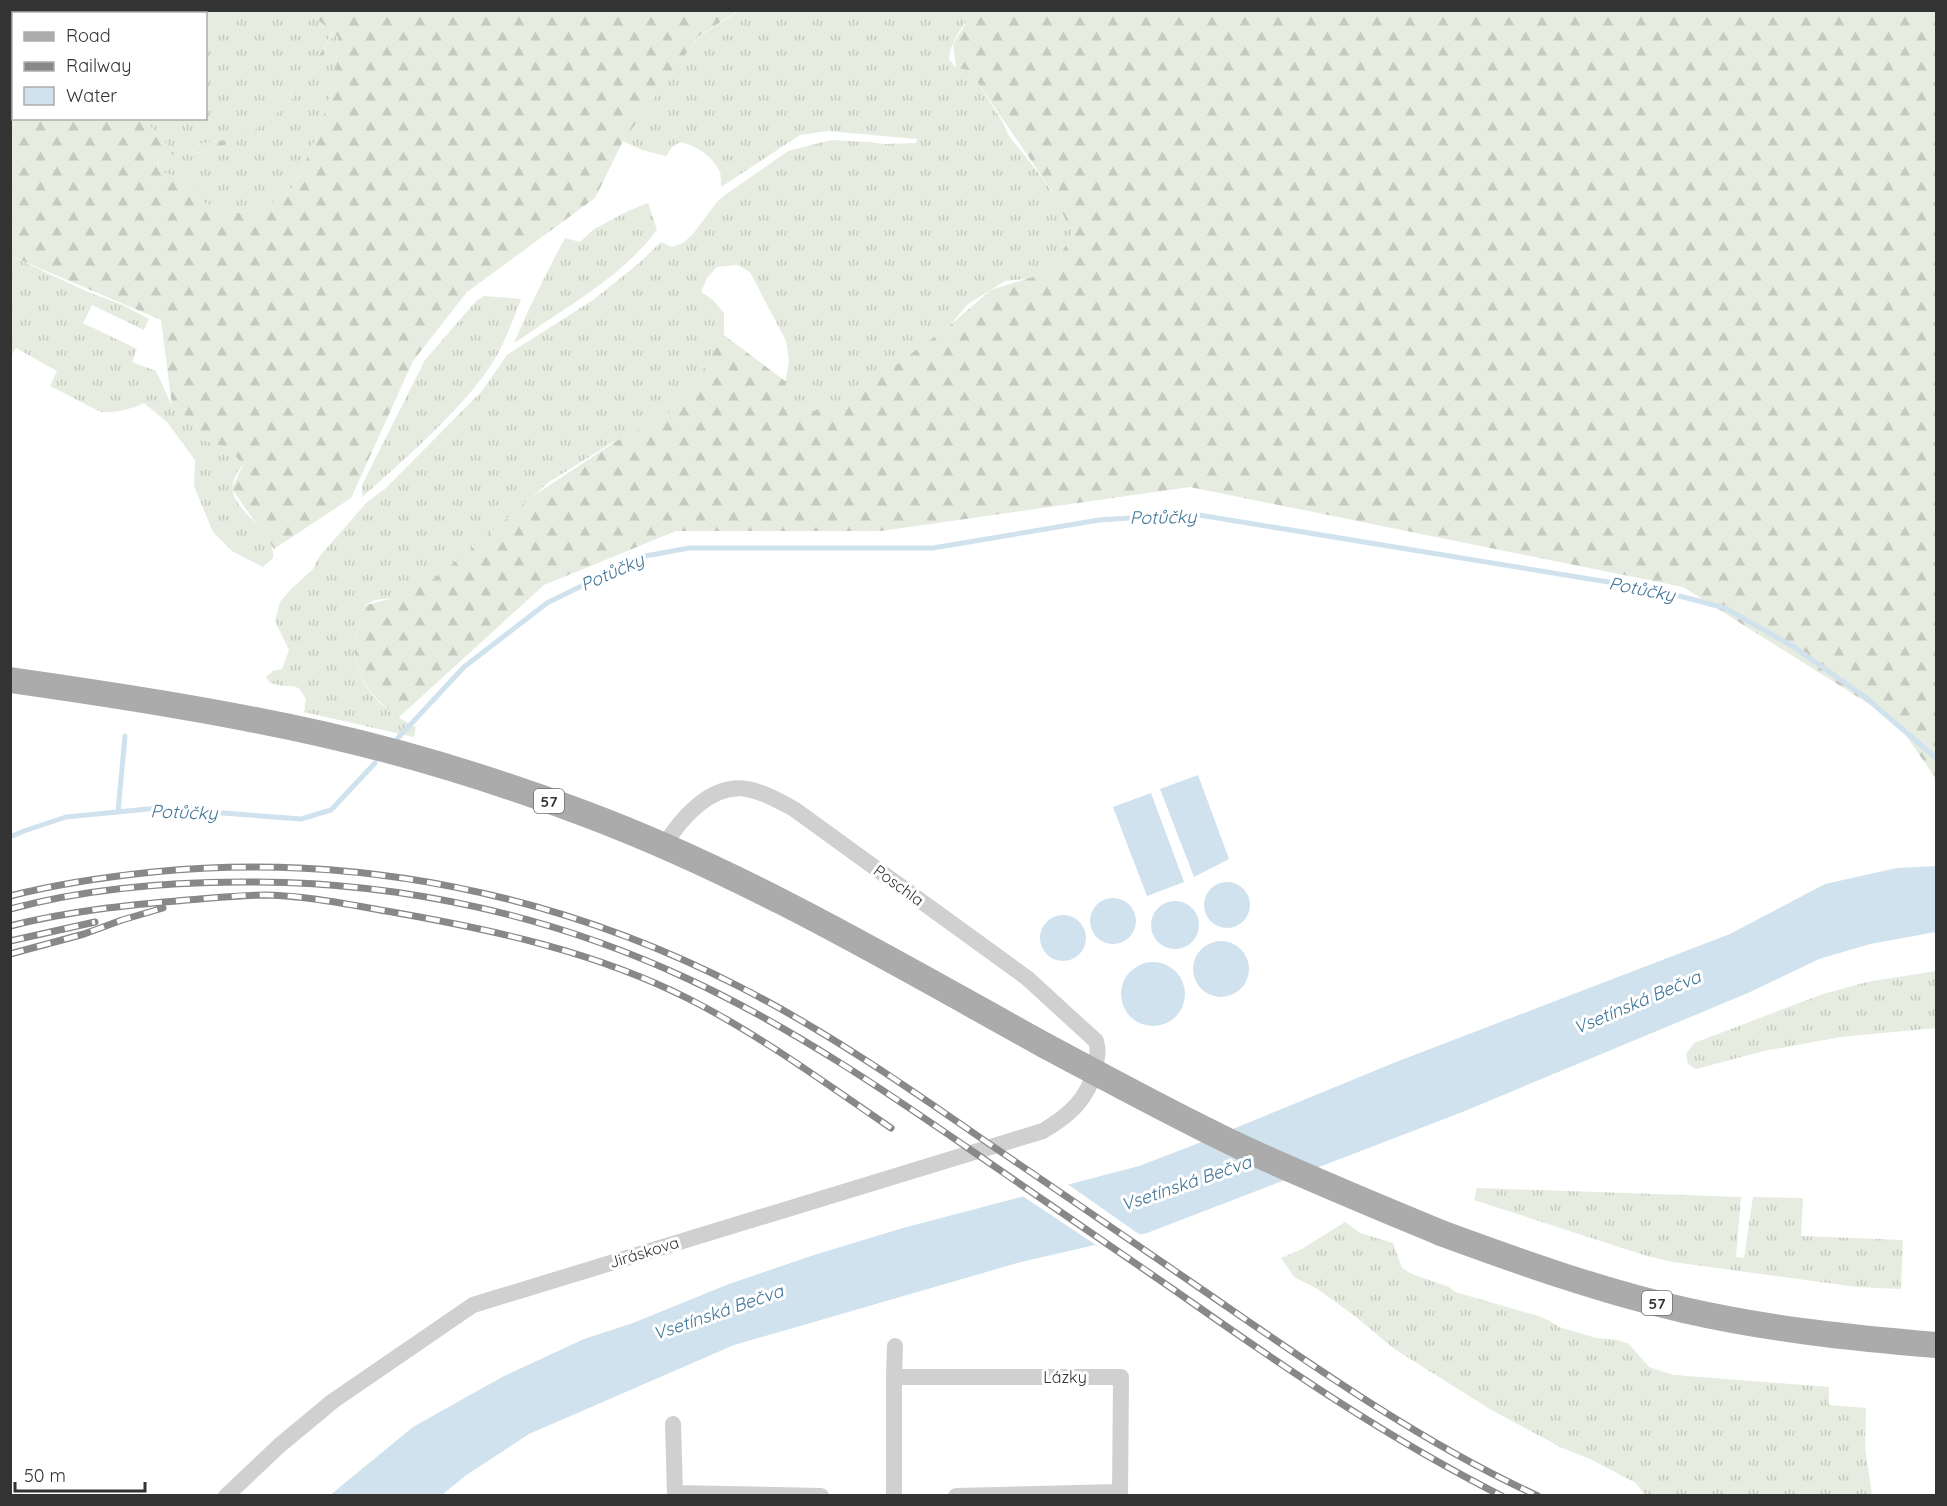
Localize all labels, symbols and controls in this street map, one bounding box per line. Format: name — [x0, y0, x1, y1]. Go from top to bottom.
legend — [12, 12, 207, 120]
text: Road — [66, 24, 111, 47]
text: Railway — [66, 54, 132, 77]
text: Water — [66, 84, 117, 107]
water label: Potůčky — [1129, 505, 1198, 529]
water label: Potůčky — [577, 547, 649, 596]
water label: Potůčky — [1607, 571, 1679, 607]
road number: 57 — [534, 789, 564, 813]
water label: Potůčky — [150, 799, 220, 825]
street label: Poschla — [870, 860, 928, 910]
water label: Vsetínská Bečva — [1570, 964, 1705, 1039]
water label: Vsetínská Bečva — [1118, 1150, 1255, 1216]
street label: Jiráskova — [607, 1232, 681, 1272]
water label: Vsetínská Bečva — [650, 1279, 787, 1345]
road number: 57 — [1642, 1291, 1672, 1315]
street label: Lázky — [1043, 1367, 1087, 1387]
scale bar — [15, 1455, 146, 1493]
text: 50 m — [24, 1464, 66, 1487]

